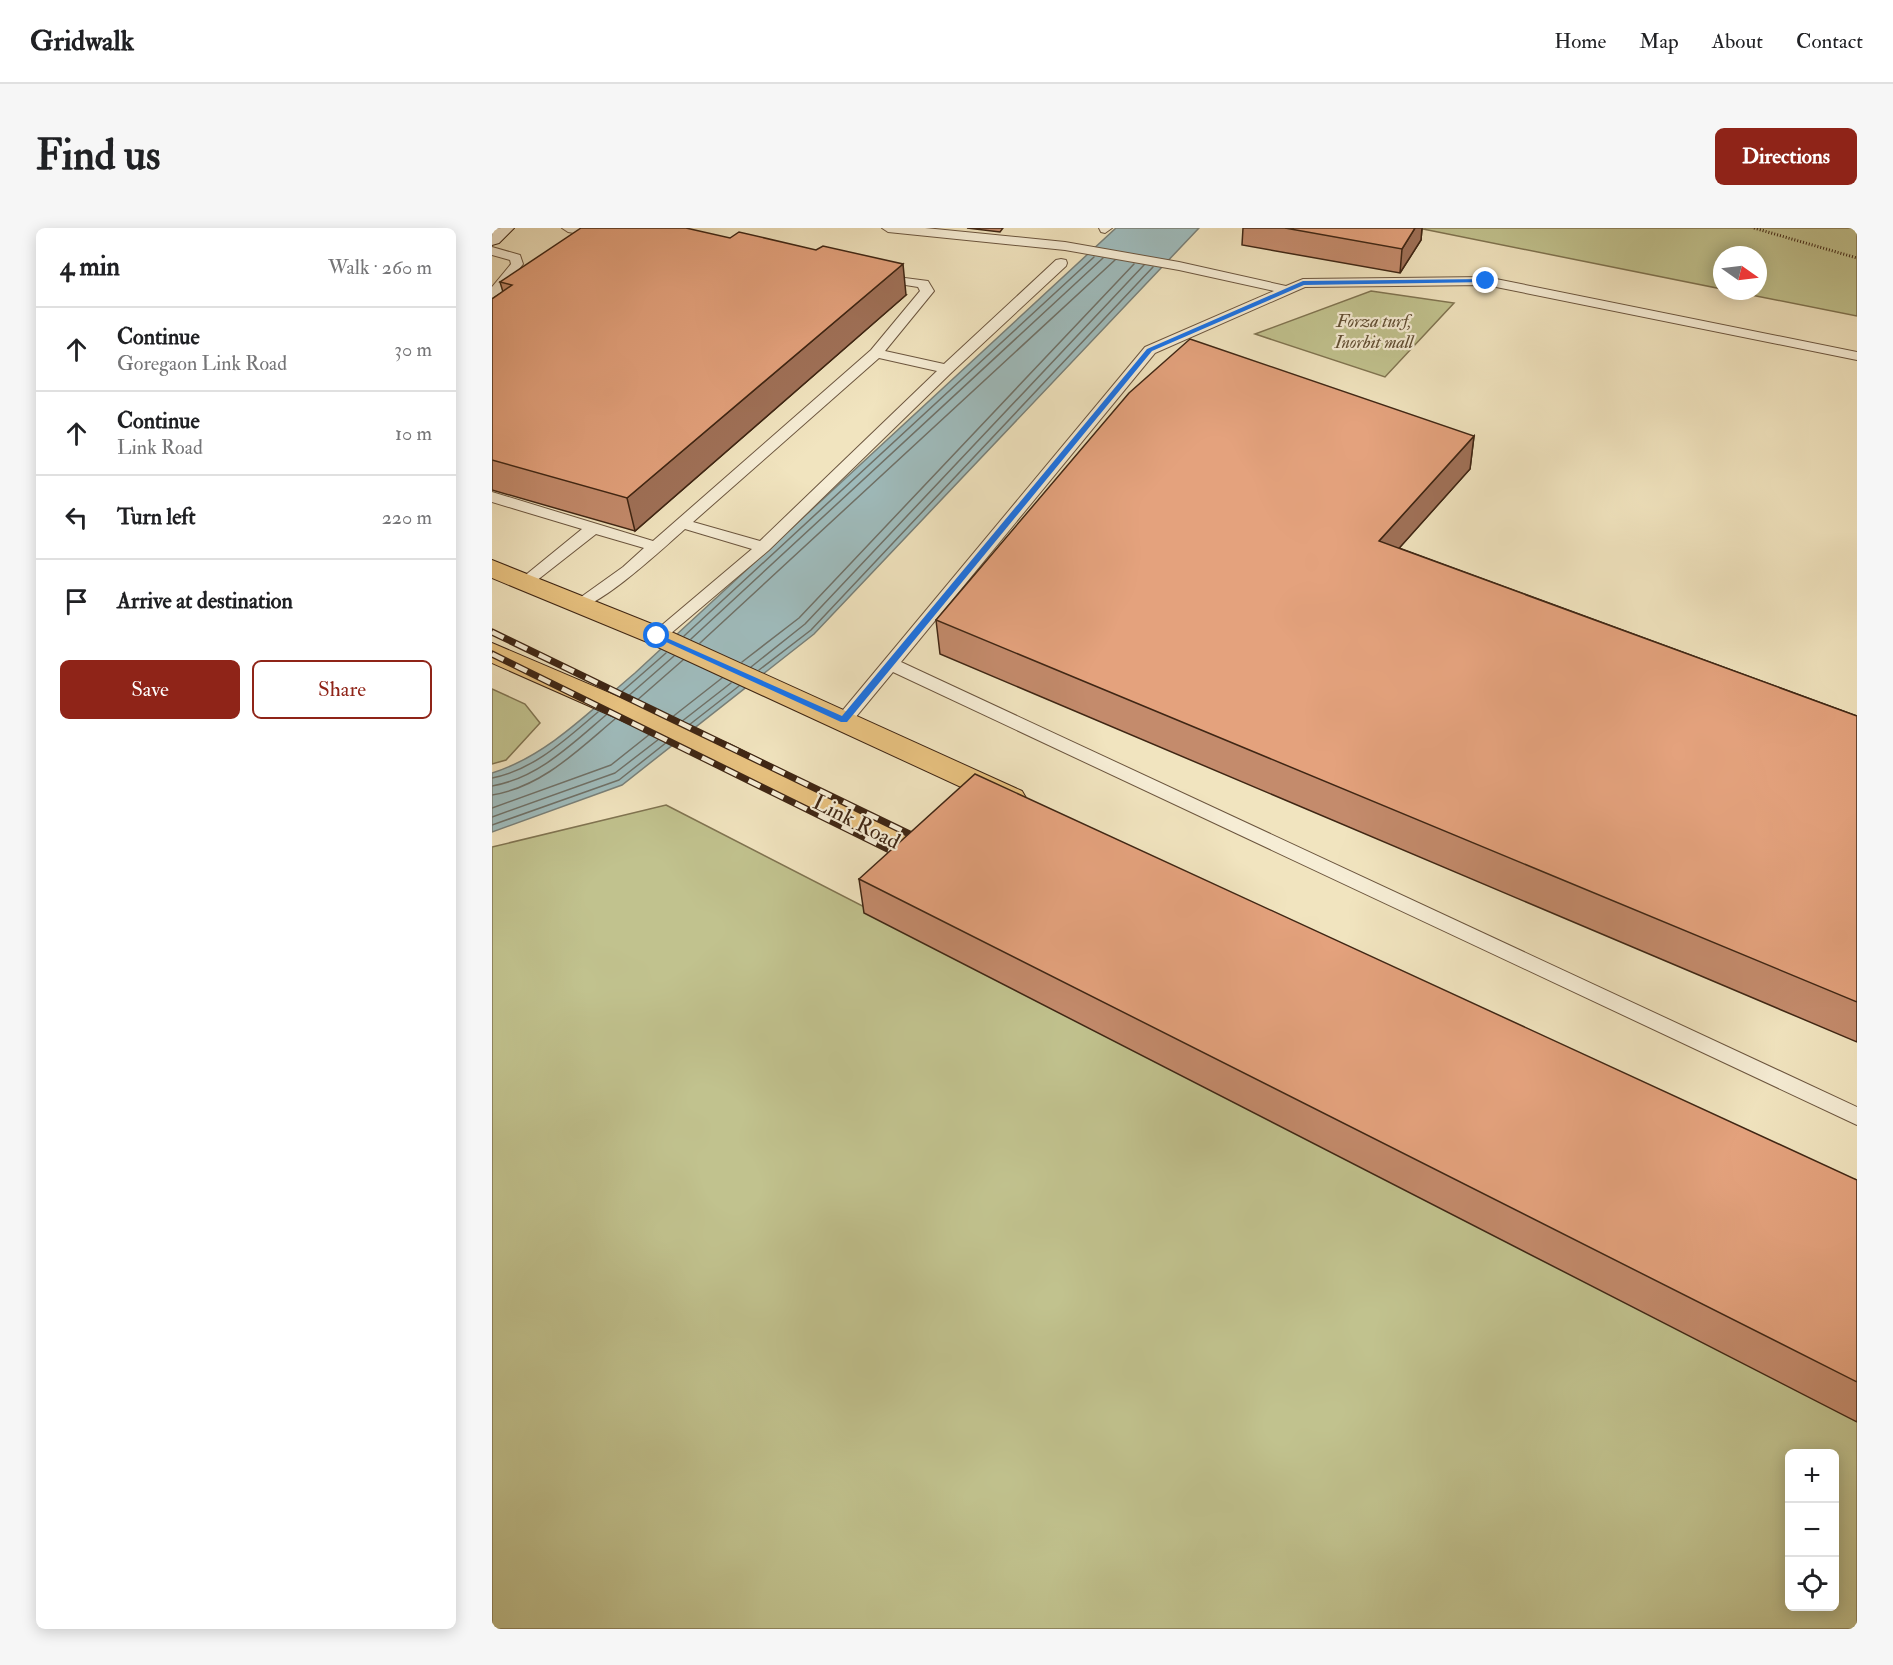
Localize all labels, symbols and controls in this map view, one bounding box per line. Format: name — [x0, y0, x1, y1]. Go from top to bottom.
text: Gridwalk — [30, 24, 134, 59]
text: Home — [1554, 28, 1606, 55]
text: Map — [1639, 28, 1679, 55]
text: About — [1712, 28, 1763, 55]
text: Contact — [1796, 28, 1863, 55]
button: Directions — [1715, 128, 1857, 185]
text: Find us — [36, 130, 160, 182]
north arrow — [1713, 246, 1767, 300]
text: 4 min — [60, 251, 120, 283]
text: Walk · 260 m — [328, 255, 432, 280]
route end — [1472, 267, 1498, 293]
park label: Forza turf, Inorbit mall — [1334, 310, 1415, 354]
text: Continue — [117, 323, 200, 351]
icon: ahead — [60, 333, 93, 366]
text: 30 m — [394, 337, 432, 362]
text: Goregaon Link Road — [117, 351, 287, 376]
text: Continue — [117, 407, 200, 435]
icon: ahead — [60, 417, 93, 450]
text: 10 m — [395, 421, 432, 446]
text: Link Road — [117, 435, 203, 460]
icon: left — [60, 501, 93, 534]
text: Turn left — [117, 503, 196, 531]
text: 220 m — [382, 505, 432, 530]
icon: arrive — [60, 585, 93, 618]
text: Arrive at destination — [117, 587, 293, 615]
route start — [643, 622, 669, 648]
button: Save — [60, 660, 240, 719]
button: Share — [252, 660, 432, 719]
street label: Link Road — [808, 788, 905, 856]
map controls — [1785, 1449, 1839, 1611]
button: + — [1785, 1449, 1839, 1503]
button: − — [1785, 1503, 1839, 1557]
button: locate — [1785, 1557, 1839, 1611]

